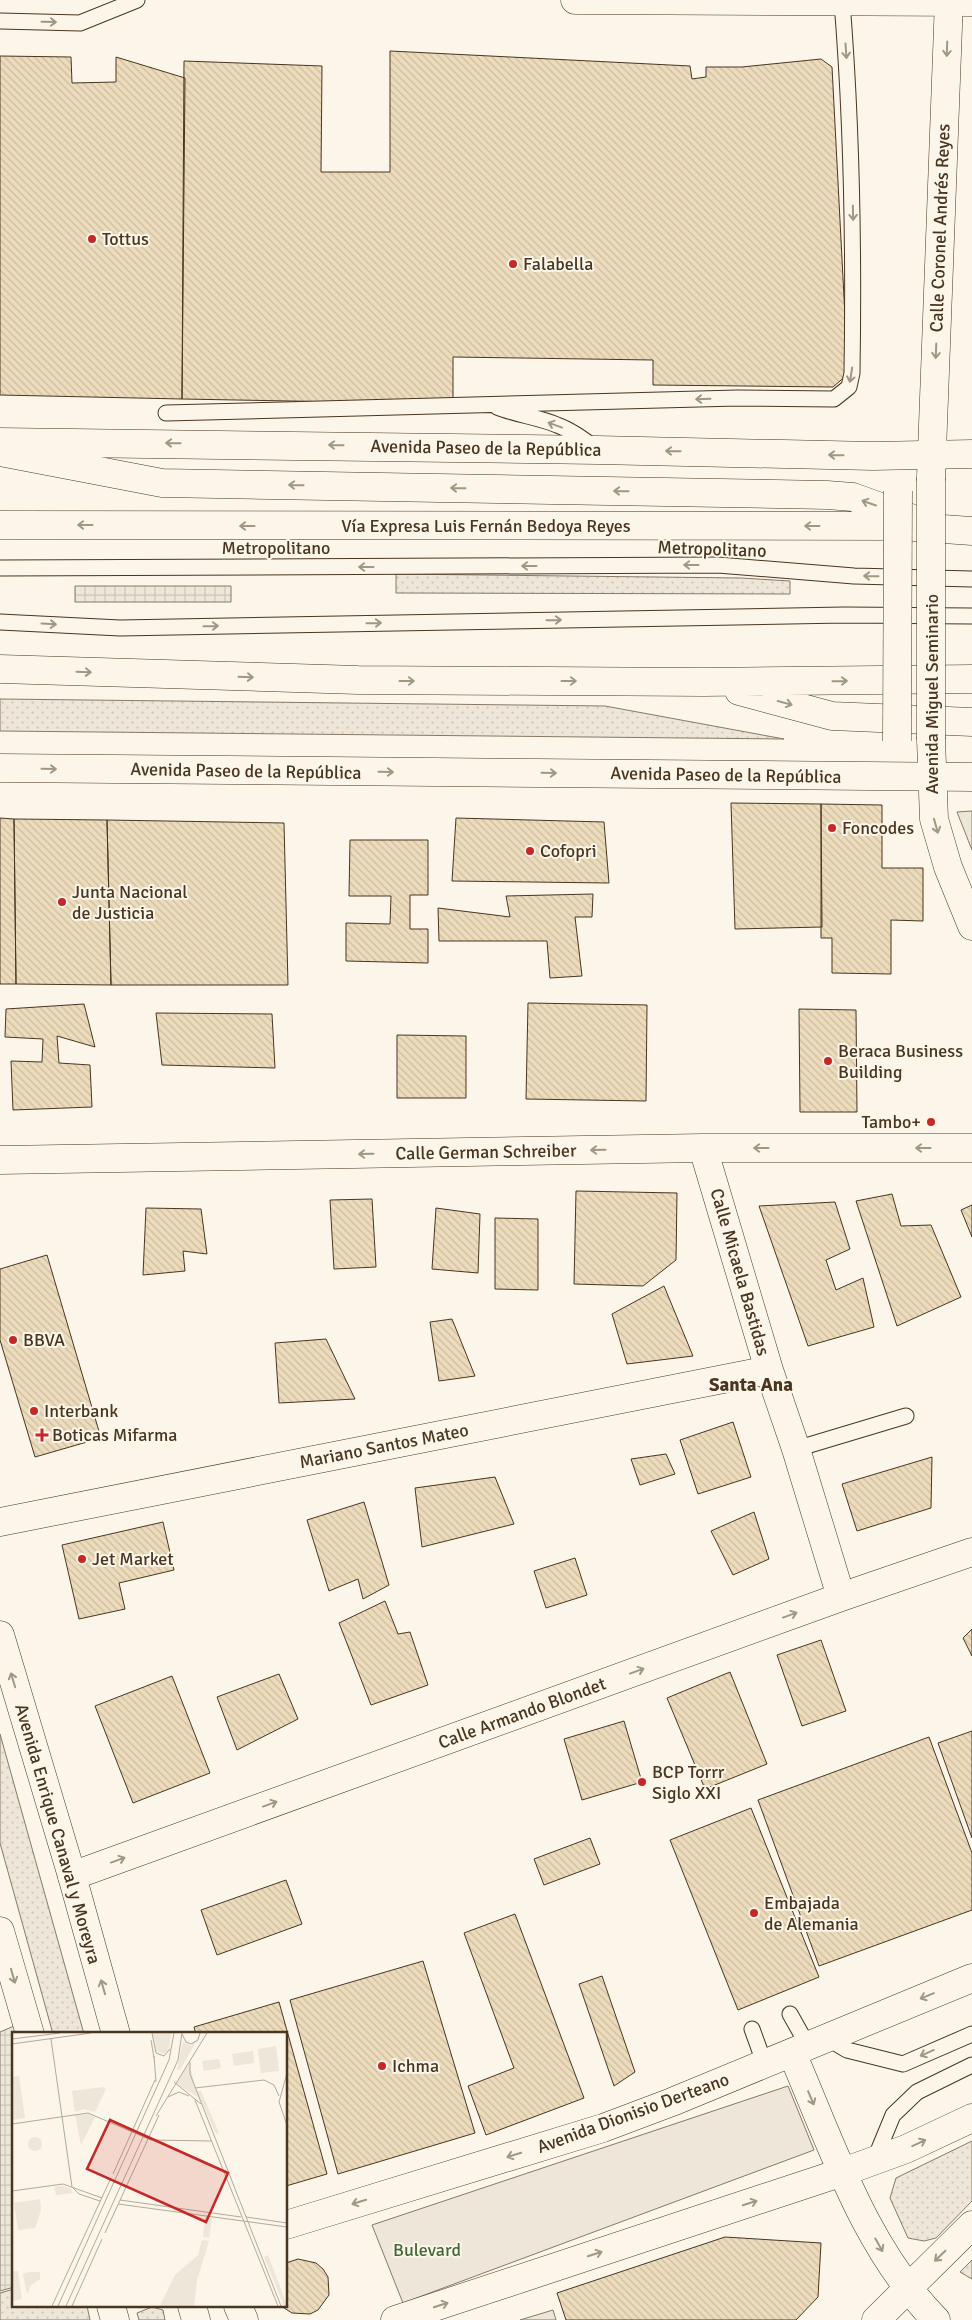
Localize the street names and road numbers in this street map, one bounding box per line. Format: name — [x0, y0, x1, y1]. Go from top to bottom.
street label: Calle Coronel Andrés Reyes — [925, 123, 955, 333]
street label: Avenida Paseo de la República — [370, 435, 602, 461]
street label: Vía Expresa Luis Fernán Bedoya Reyes — [341, 515, 631, 537]
street label: Metropolitano — [657, 536, 767, 562]
street label: Metropolitano — [222, 537, 330, 559]
street label: Avenida Miguel Seminario — [921, 594, 943, 794]
street label: Avenida Paseo de la República — [130, 758, 362, 784]
street label: Avenida Paseo de la República — [610, 762, 842, 788]
street label: Calle German Schreiber — [395, 1139, 577, 1165]
street label: Calle Micaela Bastidas — [706, 1186, 774, 1358]
street label: Mariano Santos Mateo — [297, 1419, 471, 1473]
street label: Calle Armando Blondet — [435, 1672, 609, 1754]
street label: Avenida Enrique Canaval y Moreyra — [10, 1701, 106, 1967]
street label: Avenida Dionisio Derteano — [534, 2068, 732, 2158]

